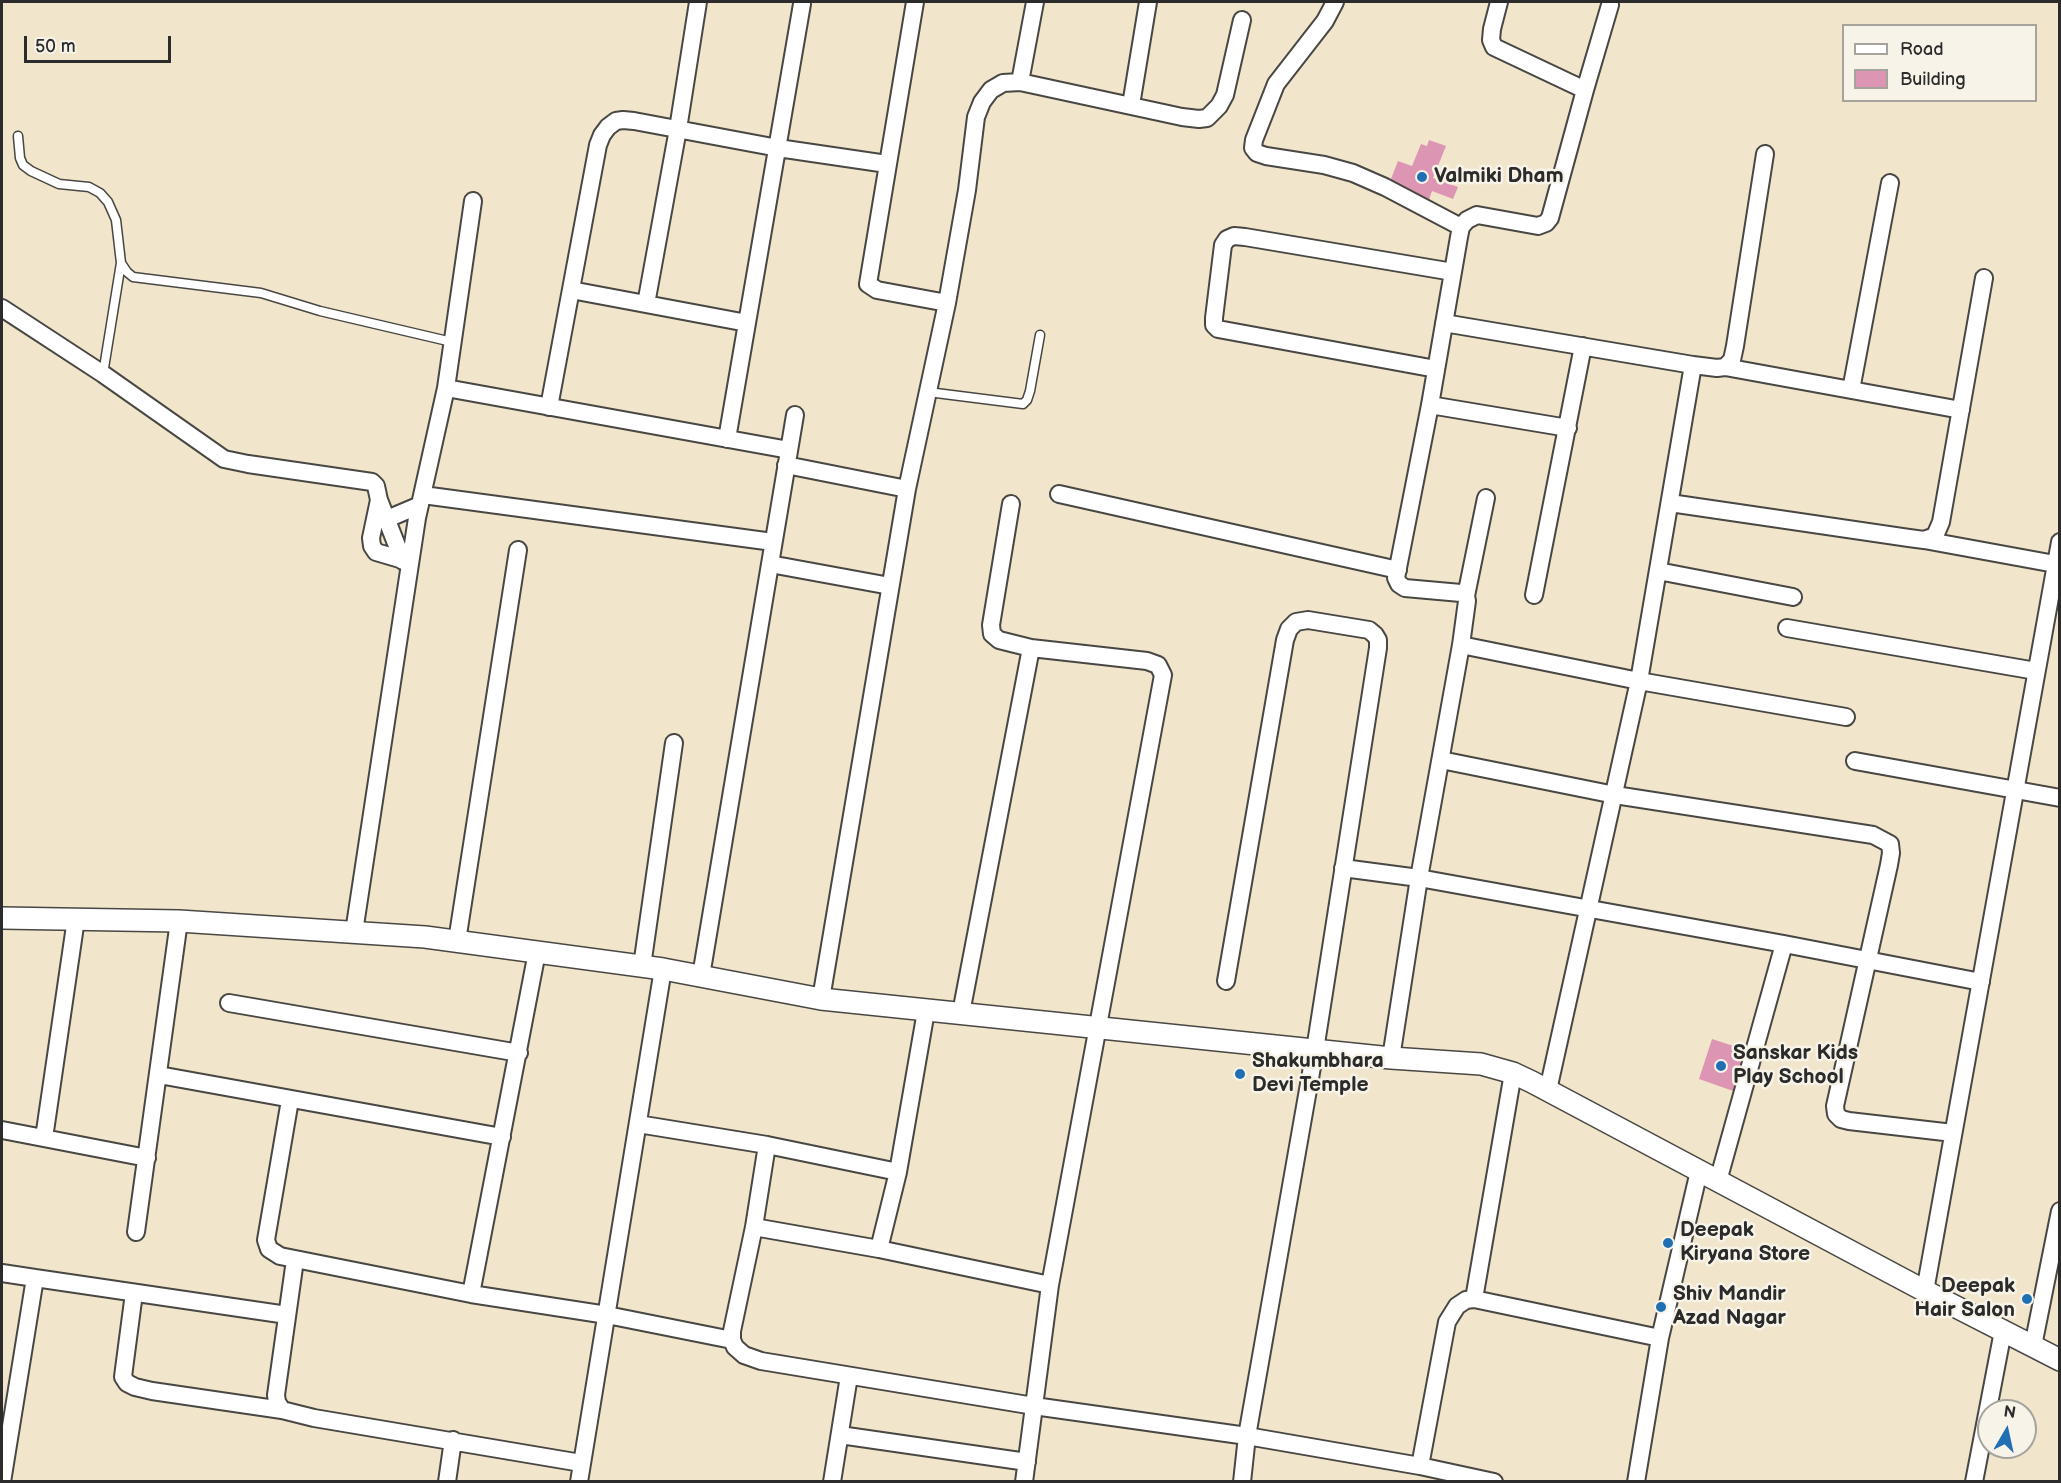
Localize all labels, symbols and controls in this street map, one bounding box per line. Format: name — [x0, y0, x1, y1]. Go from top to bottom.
scale bar — [27, 24, 174, 62]
legend — [1842, 24, 2037, 102]
text: 50 m — [35, 36, 76, 57]
text: Road — [1900, 39, 1944, 60]
text: Building — [1900, 69, 1966, 90]
place label: Valmiki Dham — [1434, 164, 1564, 190]
marker: Valmiki Dham — [1415, 170, 1429, 184]
place label: Sanskar Kids Play School — [1733, 1041, 1858, 1091]
place label: Shakumbhara Devi Temple — [1252, 1049, 1384, 1099]
marker: Sanskar Kids Play School — [1714, 1059, 1728, 1073]
marker: Shakumbhara Devi Temple — [1233, 1067, 1247, 1081]
place label: Deepak Kiryana Store — [1680, 1218, 1810, 1268]
marker: Deepak Kiryana Store — [1661, 1236, 1675, 1250]
place label: Deepak Hair Salon — [1914, 1274, 2015, 1324]
place label: Shiv Mandir Azad Nagar — [1673, 1282, 1786, 1332]
marker: Deepak Hair Salon — [2020, 1292, 2034, 1306]
marker: Shiv Mandir Azad Nagar — [1654, 1300, 1668, 1314]
north arrow — [1977, 1399, 2037, 1459]
text: N — [2002, 1402, 2017, 1423]

